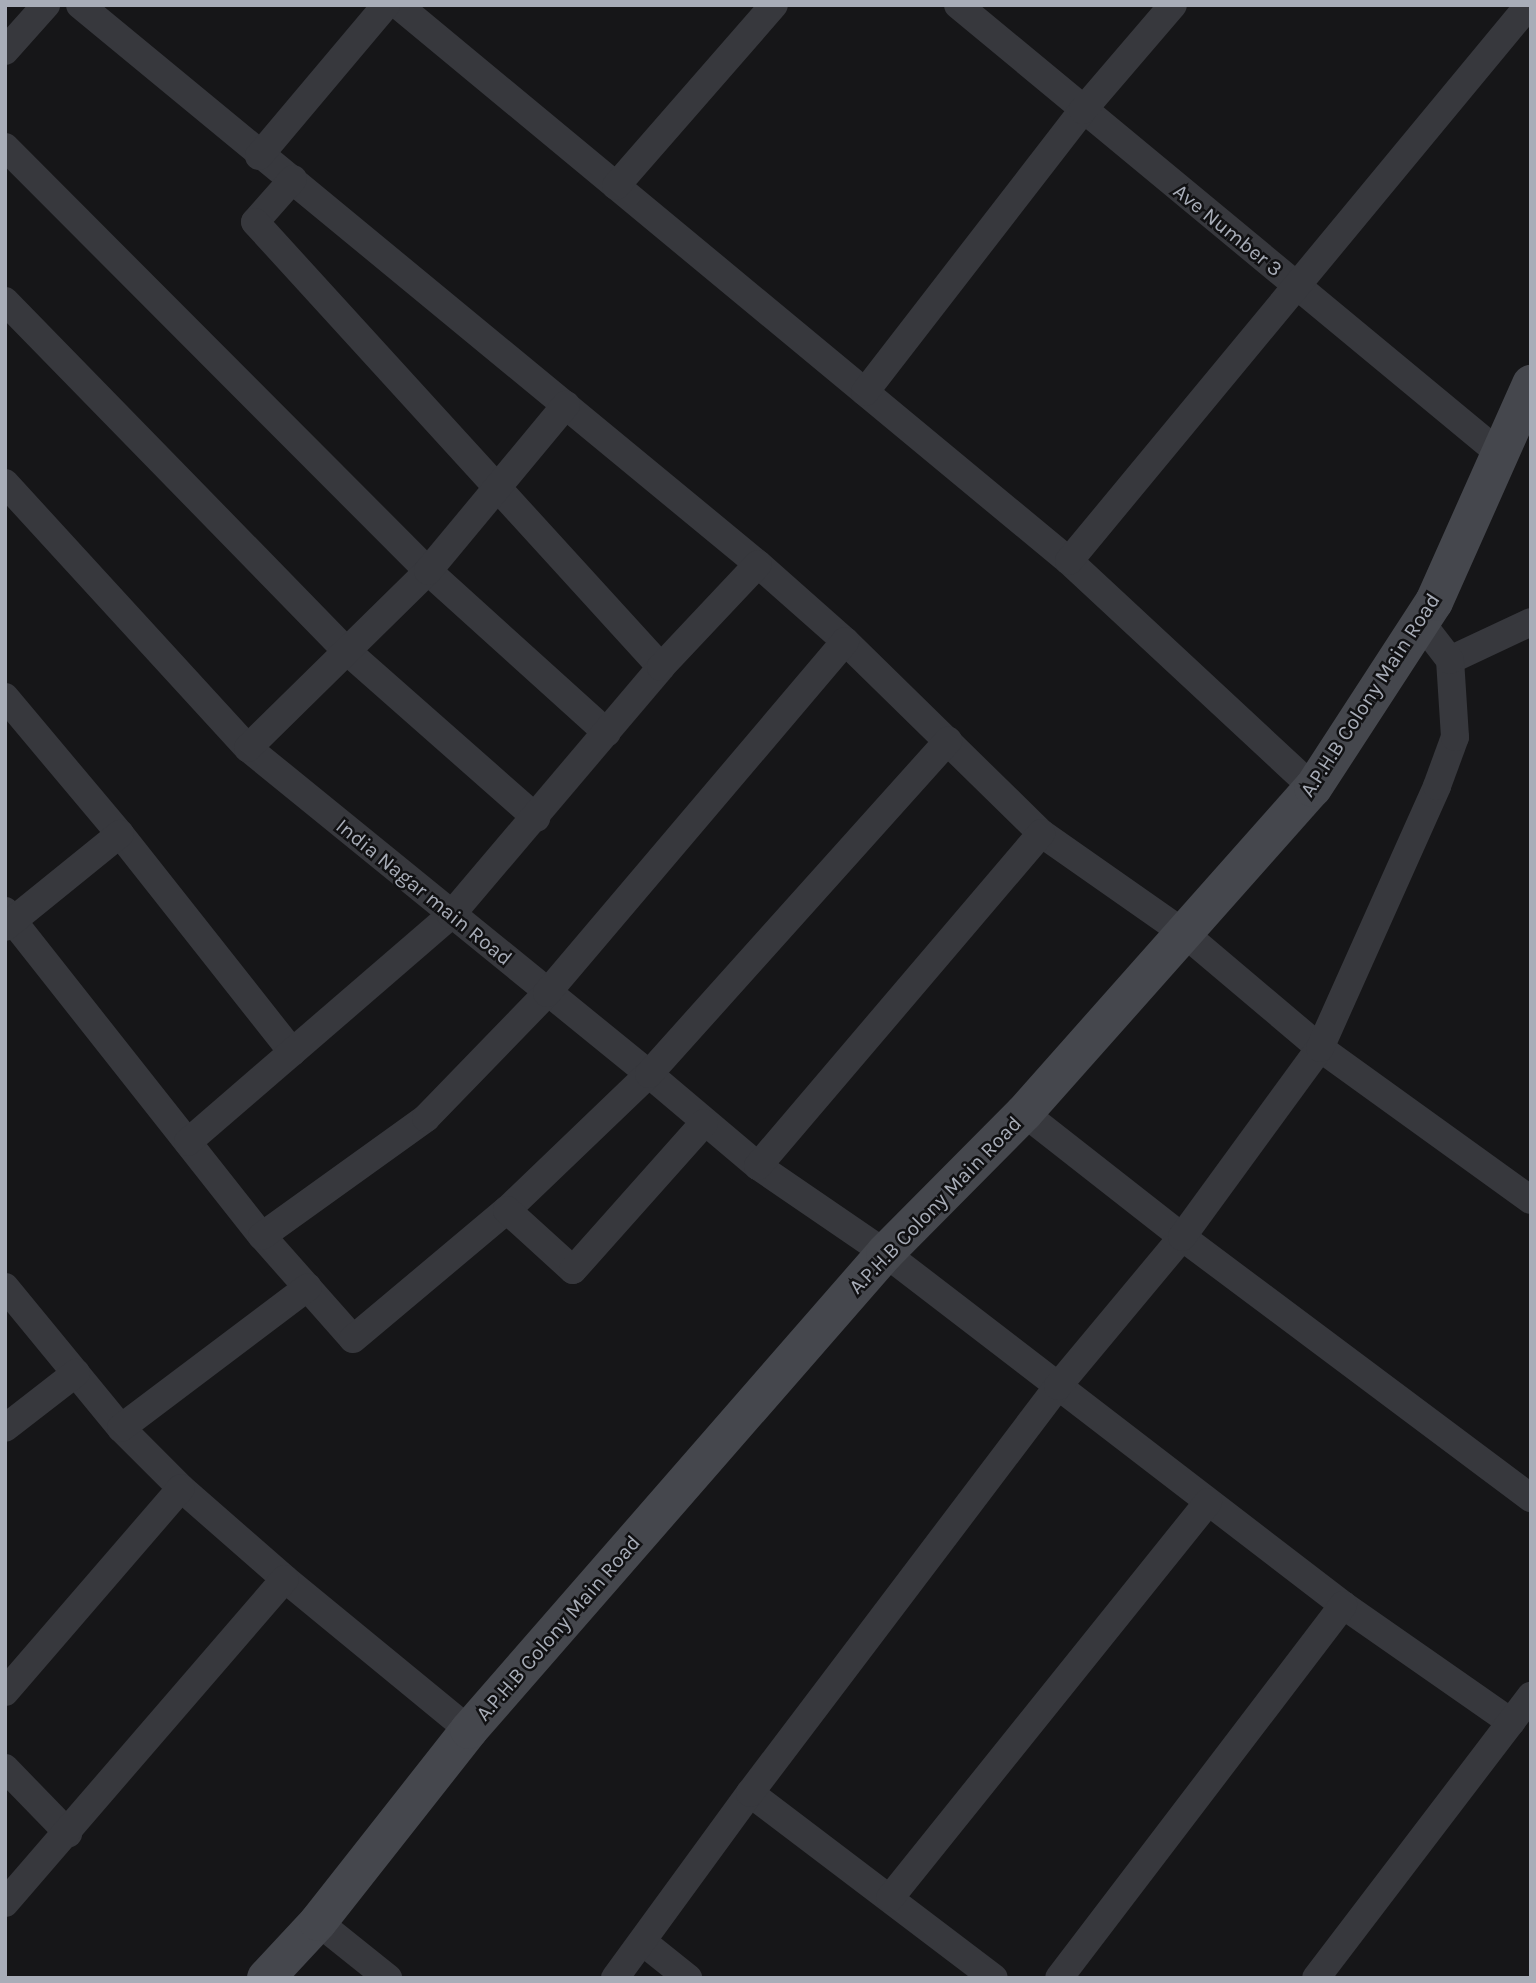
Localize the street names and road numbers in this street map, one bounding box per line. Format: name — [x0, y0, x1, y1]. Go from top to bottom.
street label: Ave Number 3 — [1168, 178, 1288, 282]
street label: A.P.H.B Colony Main Road — [1295, 588, 1445, 802]
street label: India Nagar main Road — [331, 813, 517, 971]
street label: A.P.H.B Colony Main Road — [843, 1111, 1027, 1299]
street label: A.P.H.B Colony Main Road — [470, 1530, 646, 1726]

